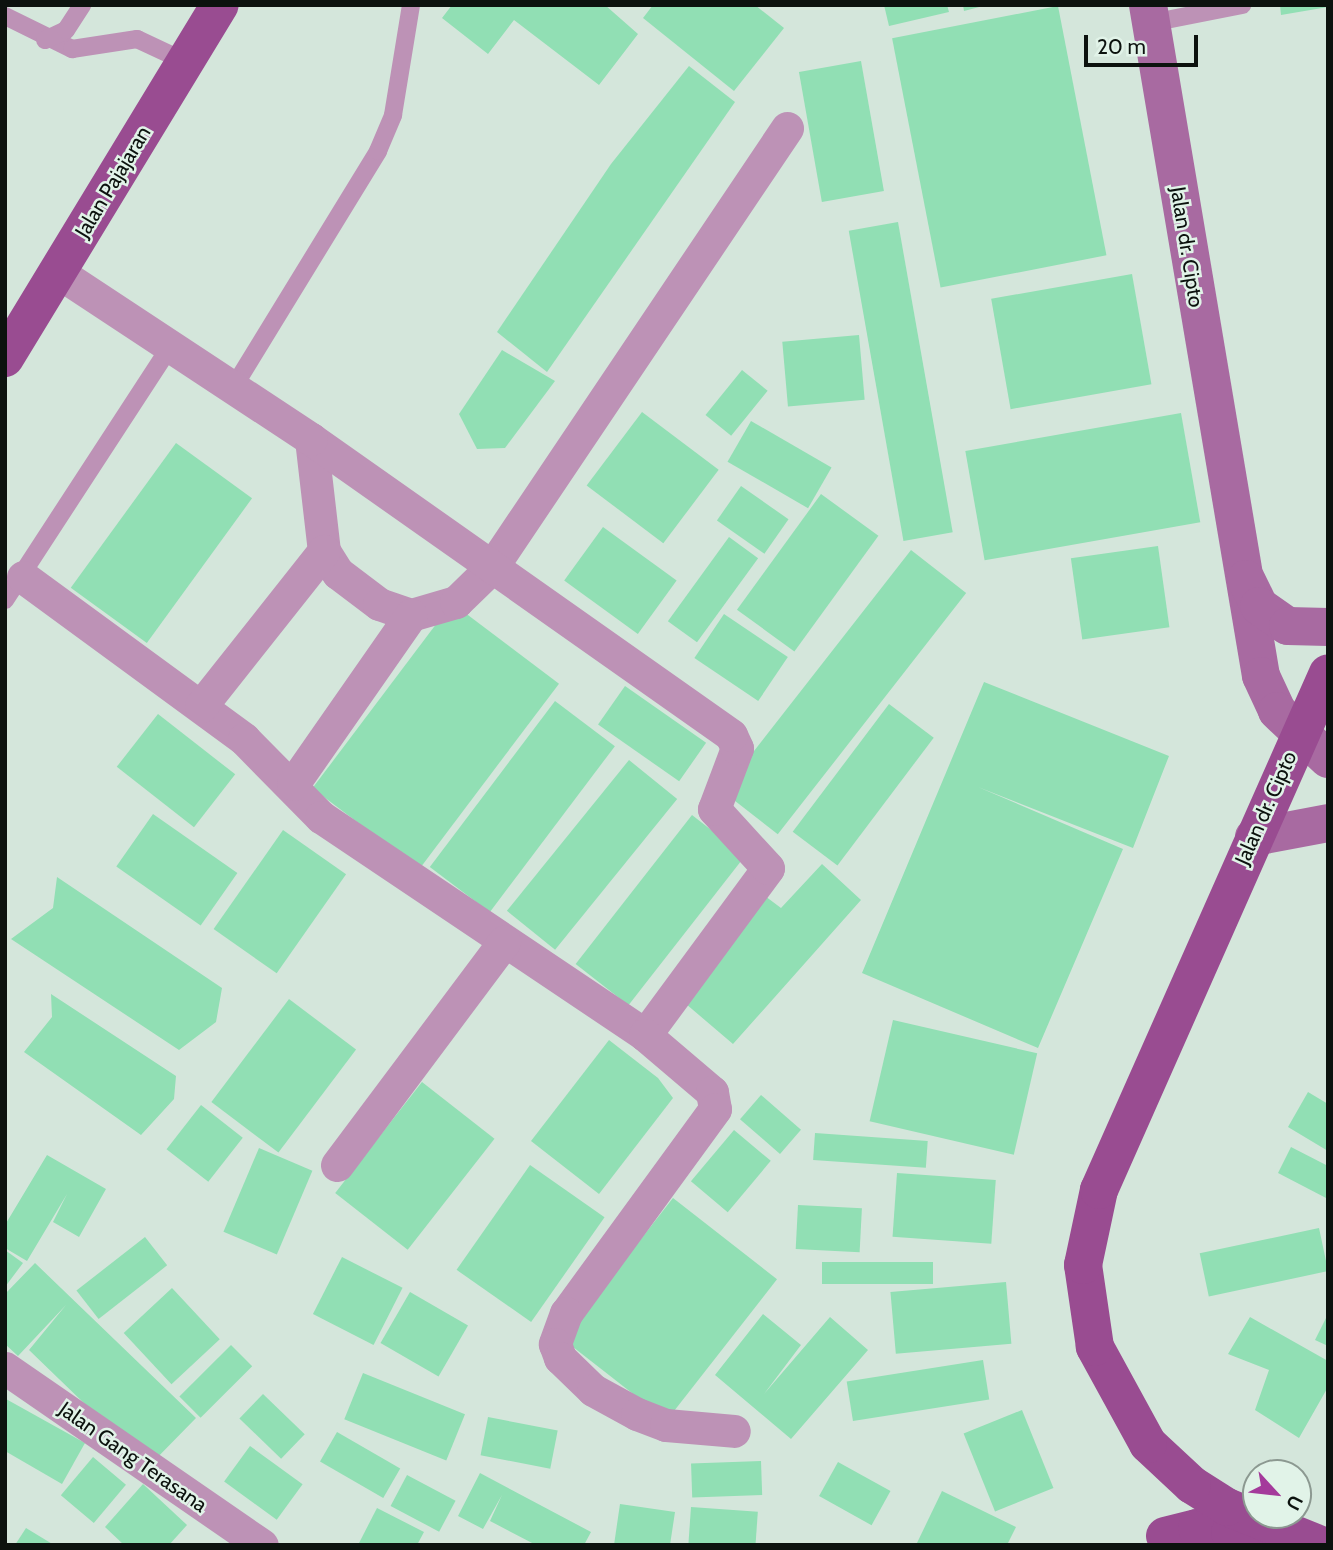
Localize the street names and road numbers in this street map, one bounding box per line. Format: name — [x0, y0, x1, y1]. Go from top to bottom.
street label: Jalan Pajajaran — [70, 122, 156, 242]
street label: Jalan dr. Cipto — [1165, 185, 1209, 309]
street label: Jalan dr. Cipto — [1230, 747, 1302, 869]
street label: Jalan Gang Terasana — [54, 1396, 212, 1518]

